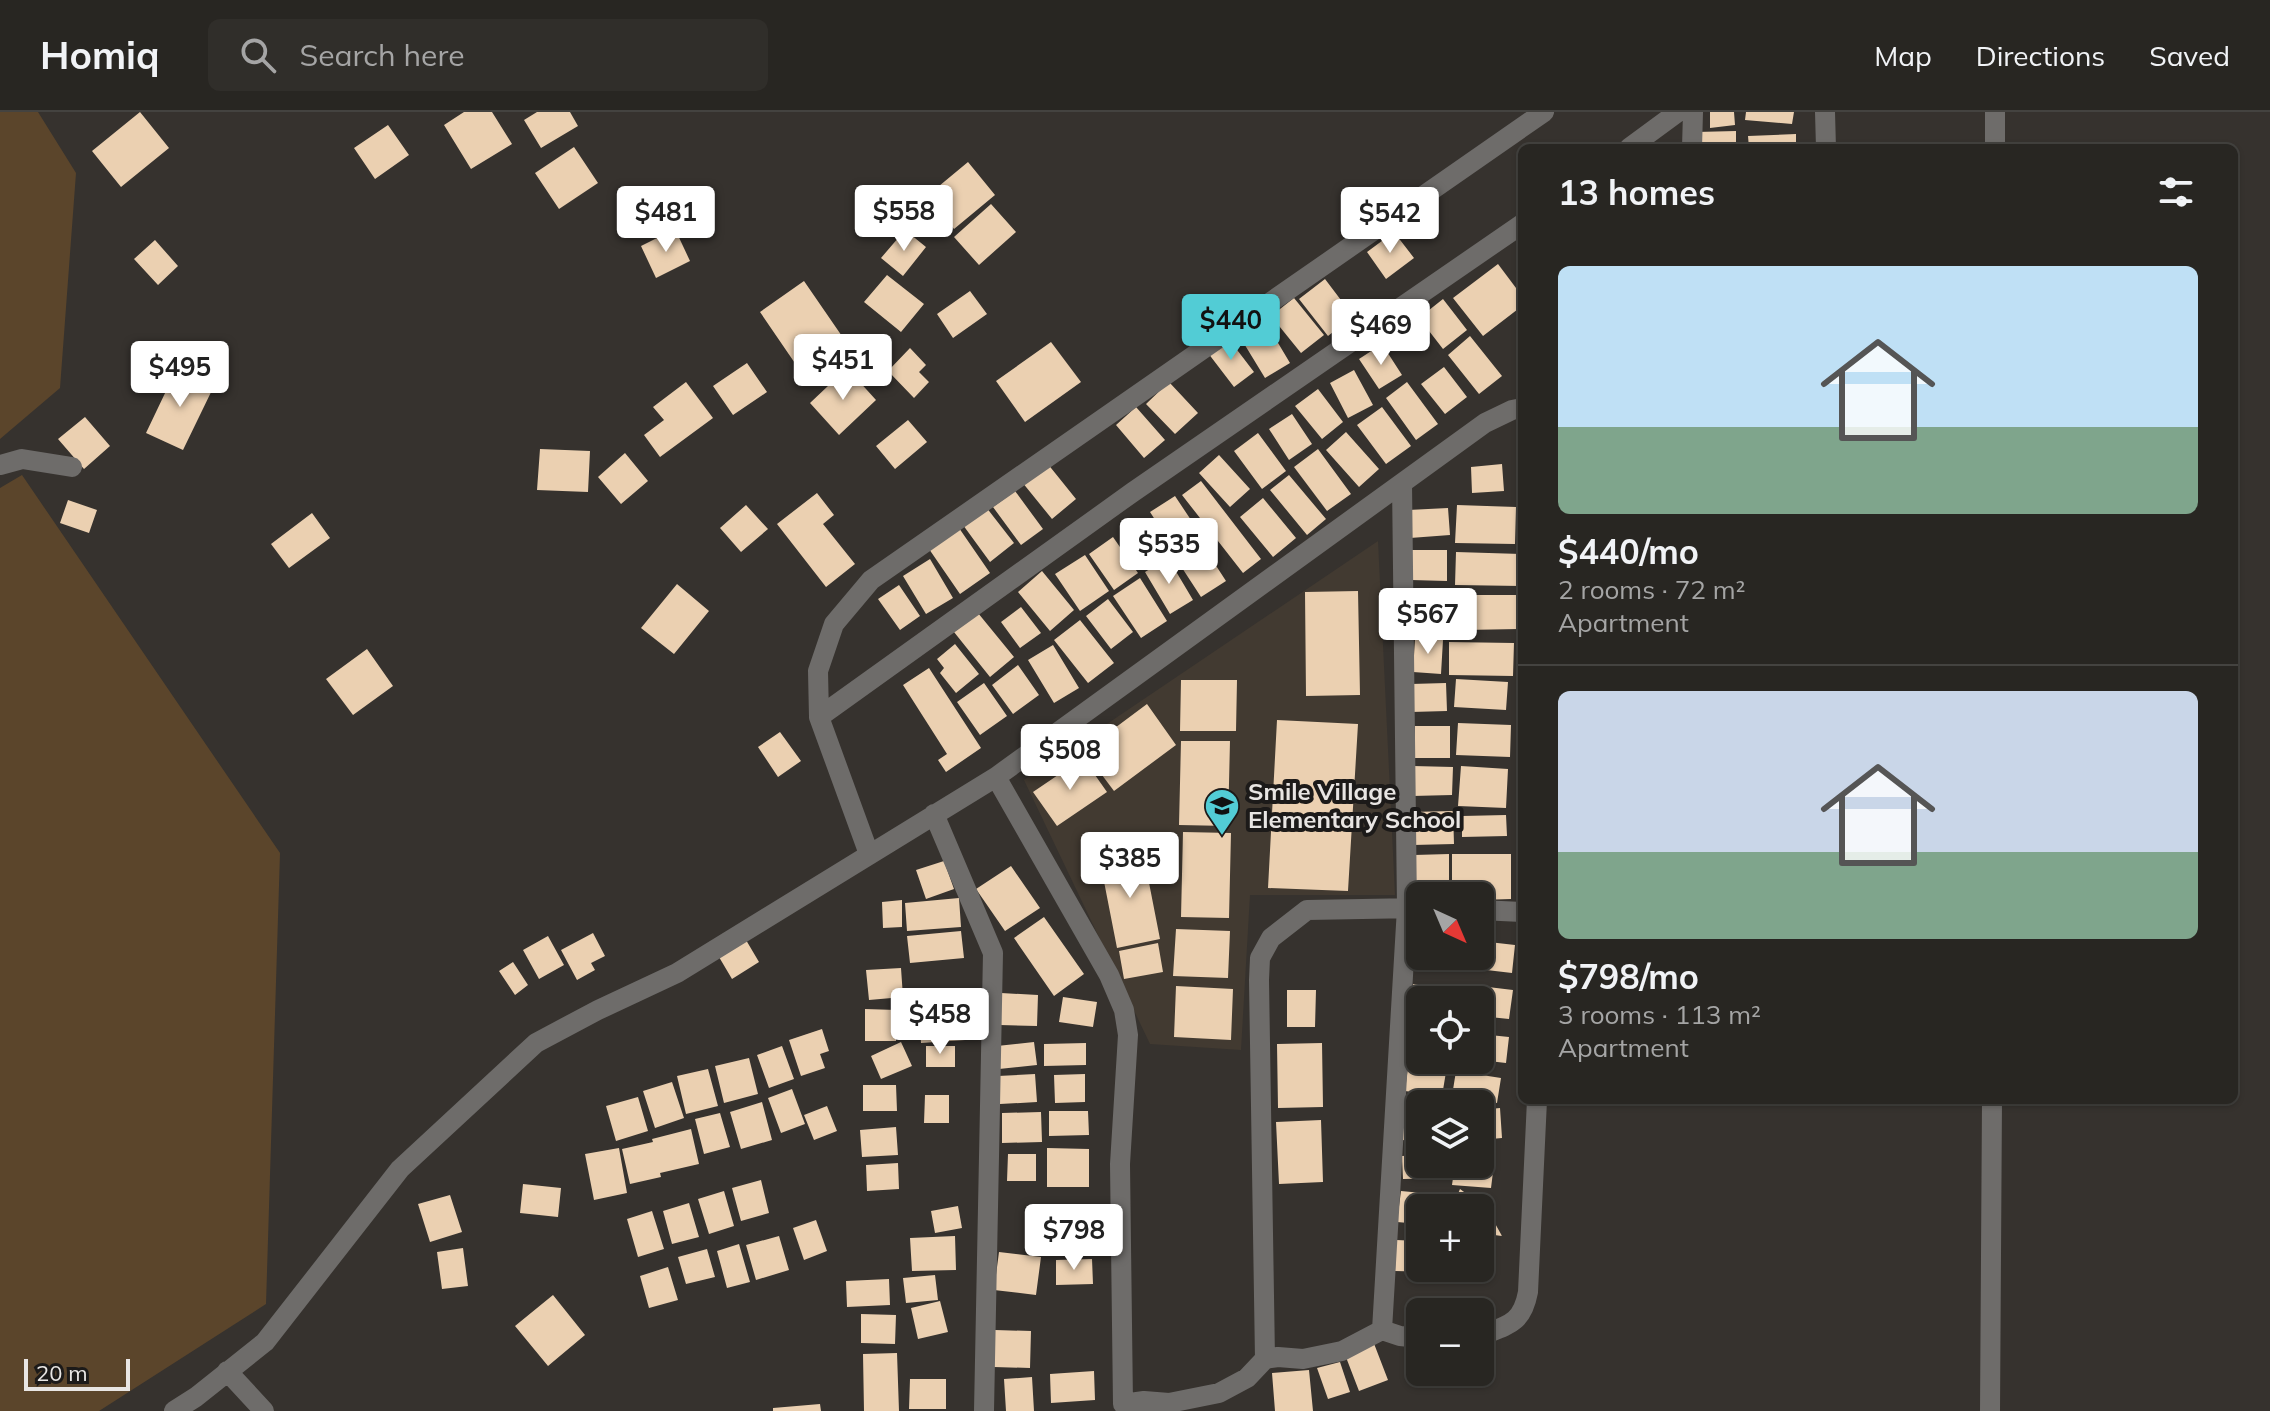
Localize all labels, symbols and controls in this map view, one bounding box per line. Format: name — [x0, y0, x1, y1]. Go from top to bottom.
search box — [208, 19, 768, 91]
text: Homiq — [40, 31, 160, 79]
icon: search — [236, 33, 280, 77]
text: Search here — [300, 36, 464, 74]
text: Map — [1874, 38, 1932, 73]
text: Directions — [1976, 38, 2105, 73]
text: Saved — [2149, 38, 2230, 73]
icon: filters — [2154, 170, 2198, 214]
text: 13 homes — [1558, 171, 1715, 214]
pin: $558 — [857, 185, 951, 253]
pin: $481 — [619, 186, 713, 254]
pin: $542 — [1343, 187, 1437, 255]
text: $558 — [873, 194, 935, 227]
text: $481 — [635, 195, 697, 228]
text: $542 — [1359, 196, 1421, 229]
pin: $440 — [1184, 294, 1278, 362]
pin: $469 — [1334, 299, 1428, 367]
text: $440 — [1200, 303, 1262, 336]
text: $469 — [1350, 308, 1412, 341]
icon: home — [1806, 318, 1950, 462]
pin: $451 — [796, 334, 890, 402]
pin: $495 — [133, 341, 227, 409]
text: $451 — [812, 343, 874, 376]
text: $495 — [149, 350, 211, 383]
pin: $535 — [1122, 518, 1216, 586]
text: $535 — [1138, 527, 1200, 560]
text: $440/mo — [1558, 530, 1699, 573]
text: 2 rooms · 72 m² — [1558, 573, 1745, 606]
pin: $567 — [1381, 588, 1475, 656]
text: $567 — [1397, 597, 1459, 630]
text: Apartment — [1558, 606, 1689, 639]
pin: $508 — [1023, 724, 1117, 792]
text: $508 — [1039, 733, 1101, 766]
icon: home — [1806, 743, 1950, 887]
place label: Smile Village Elementary School — [1248, 776, 1461, 834]
school or university icon: Smile Village Elementary School — [1203, 787, 1241, 837]
pin: $385 — [1083, 832, 1177, 900]
text: $385 — [1099, 841, 1161, 874]
north arrow — [1406, 882, 1494, 970]
map controls — [1406, 882, 1494, 1386]
text: $798/mo — [1558, 955, 1699, 998]
button: locate — [1406, 986, 1494, 1074]
pin: $458 — [893, 988, 987, 1056]
text: $458 — [909, 997, 971, 1030]
text: 3 rooms · 113 m² — [1558, 998, 1761, 1031]
text: Apartment — [1558, 1031, 1689, 1064]
button: layers — [1406, 1090, 1494, 1178]
button: + — [1406, 1194, 1494, 1282]
pin: $798 — [1027, 1204, 1121, 1272]
text: $798 — [1043, 1213, 1105, 1246]
button: − — [1406, 1298, 1494, 1386]
scale bar — [24, 1355, 130, 1391]
text: 20 m — [36, 1359, 87, 1387]

